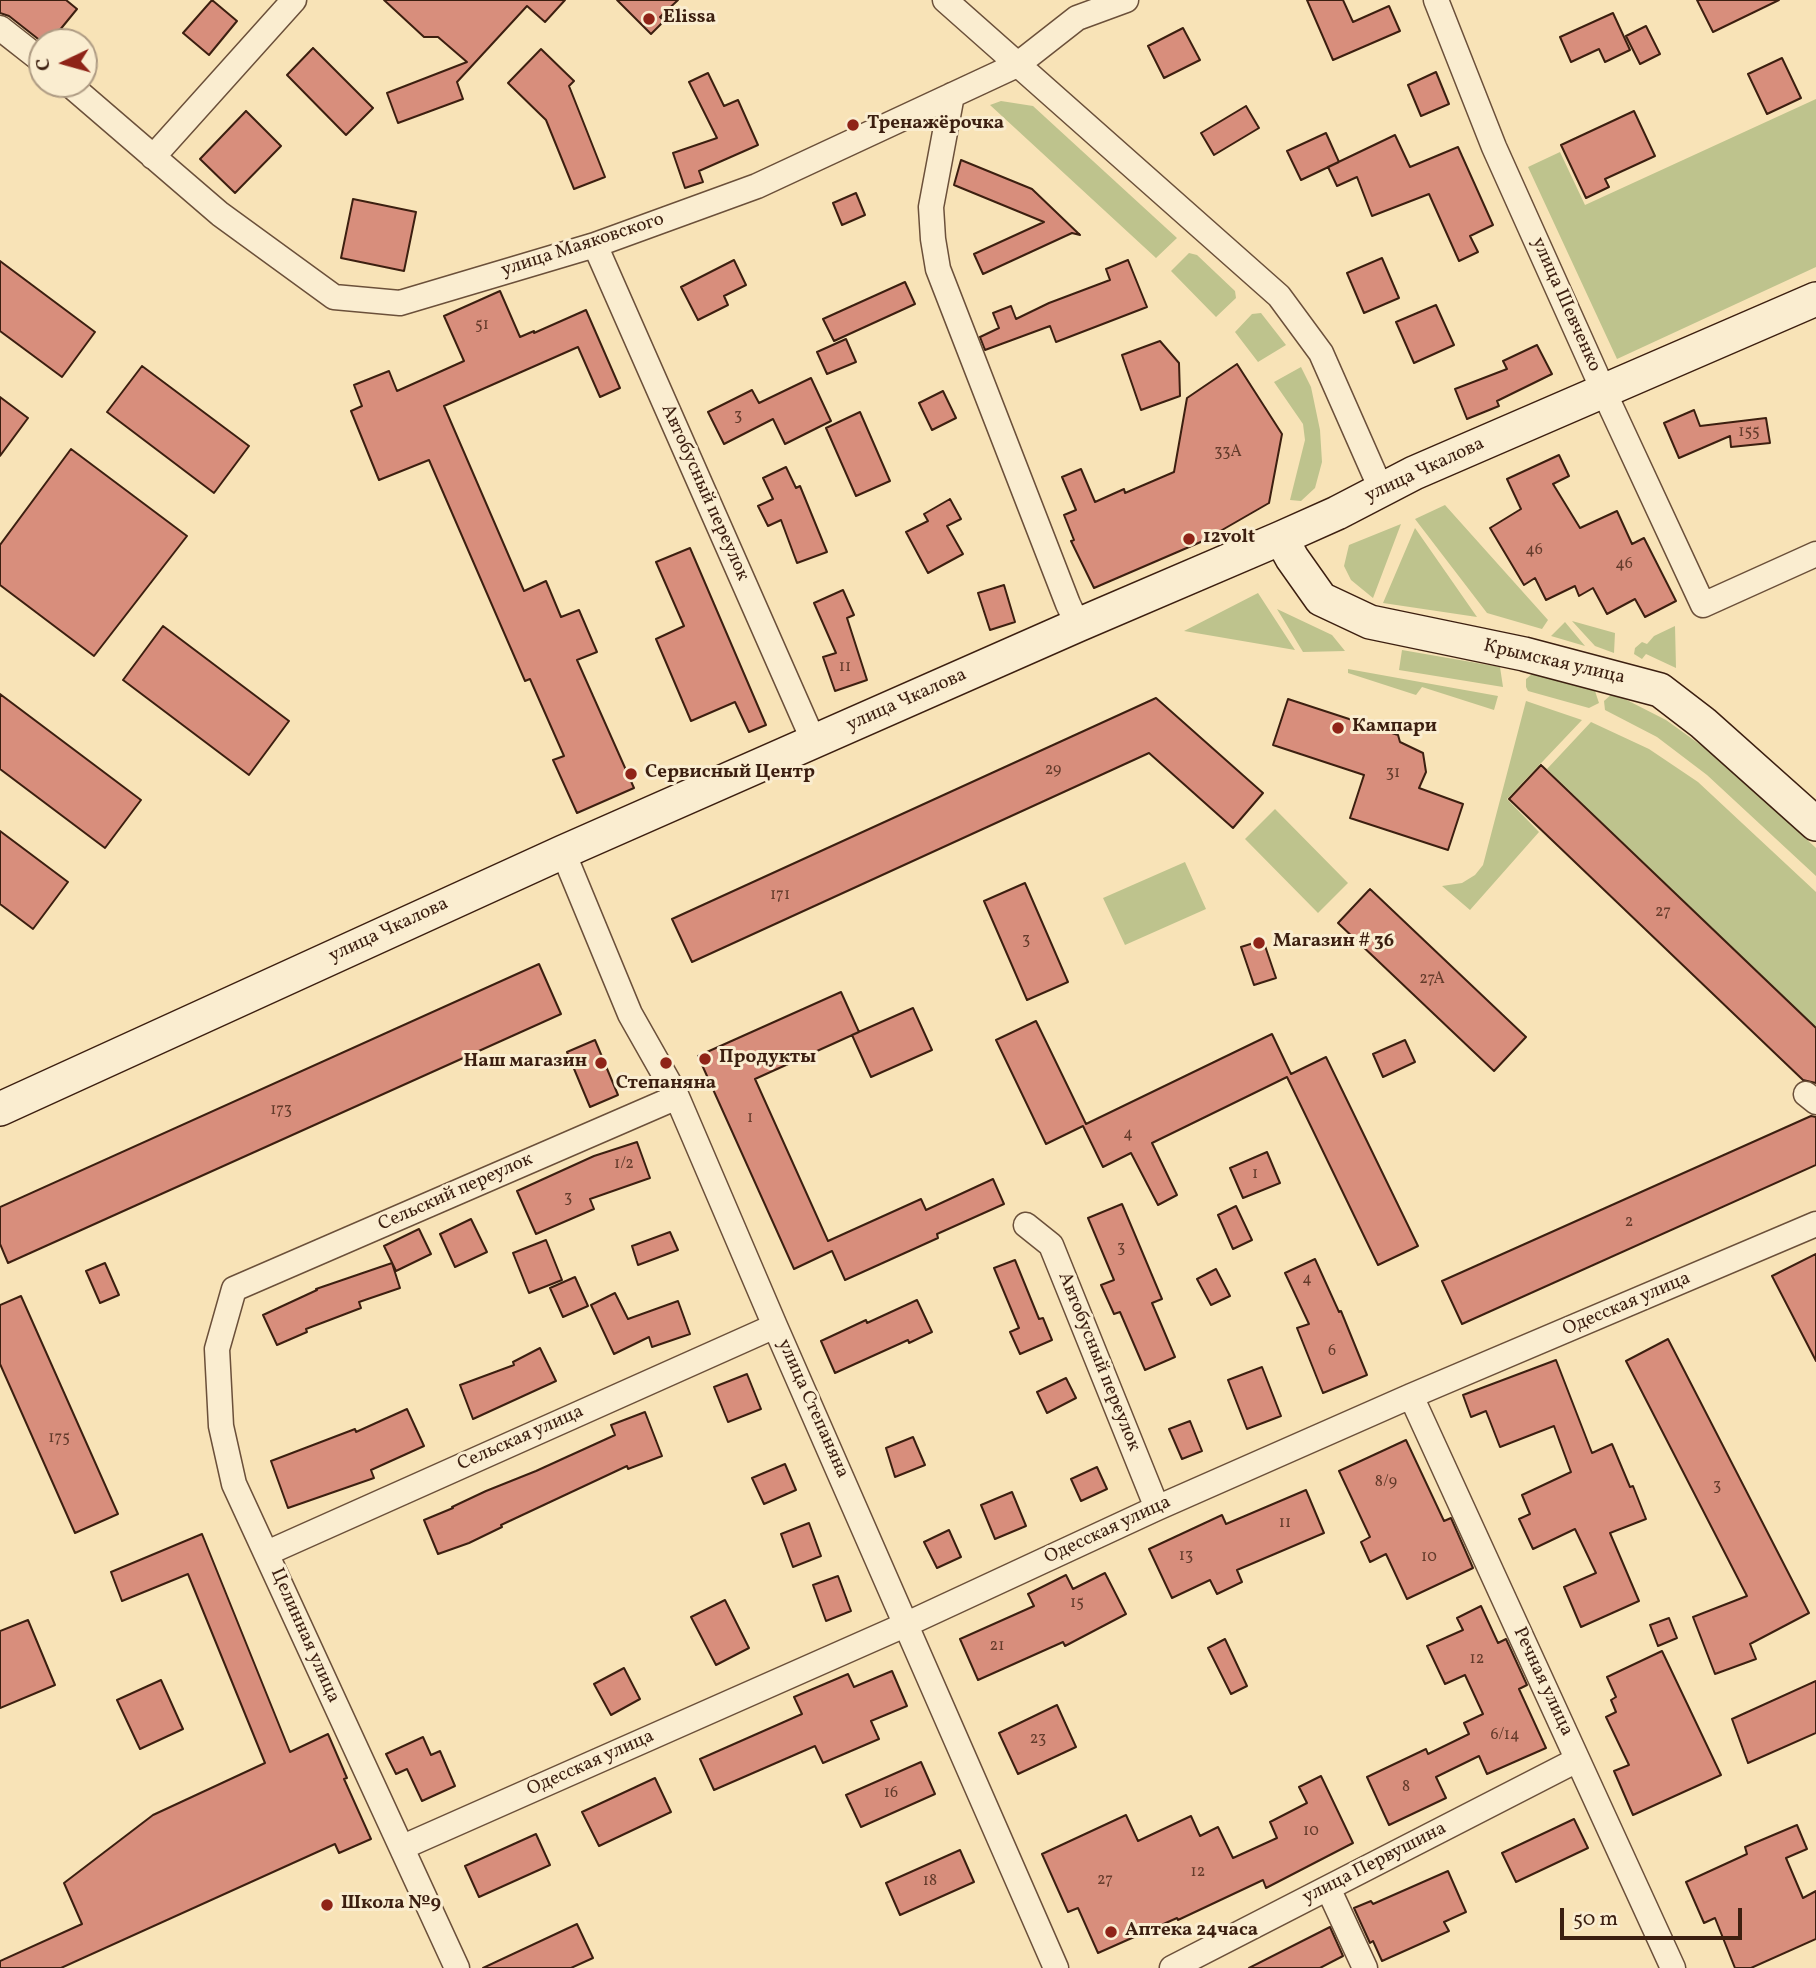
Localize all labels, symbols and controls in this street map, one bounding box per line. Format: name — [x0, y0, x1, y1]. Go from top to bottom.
place label: Elissa — [663, 8, 716, 30]
marker: Elissa — [641, 11, 657, 27]
north arrow — [28, 28, 98, 98]
text: С — [31, 57, 58, 72]
place label: Тренажёрочка — [867, 114, 1004, 136]
marker: Тренажёрочка — [845, 117, 861, 133]
street label: улица Маяковского — [499, 209, 667, 283]
street label: улица Шевченко — [1525, 234, 1605, 376]
house number: 51 — [475, 316, 489, 336]
street label: Автобусный переулок — [655, 401, 753, 585]
house number: 3 — [734, 407, 742, 427]
house number: 155 — [1738, 423, 1760, 443]
street label: улица Чкалова — [1362, 433, 1488, 509]
house number: 33А — [1214, 443, 1242, 463]
place label: 12volt — [1203, 528, 1255, 550]
marker: 12volt — [1181, 531, 1197, 547]
house number: 46 — [1525, 541, 1543, 561]
house number: 46 — [1615, 555, 1633, 575]
street label: Крымская улица — [1481, 636, 1627, 690]
house number: 11 — [839, 658, 851, 678]
street label: улица Чкалова — [843, 664, 971, 738]
place label: Кампари — [1352, 717, 1437, 739]
marker: Кампари — [1330, 720, 1346, 736]
house number: 29 — [1045, 761, 1061, 781]
place label: Сервисный Центр — [645, 763, 815, 785]
house number: 31 — [1386, 764, 1400, 784]
marker: Сервисный Центр — [623, 766, 639, 782]
house number: 171 — [770, 886, 790, 906]
street label: улица Чкалова — [326, 893, 452, 969]
house number: 27 — [1655, 903, 1671, 923]
house number: 3 — [1022, 931, 1030, 951]
place label: Магазин # 36 — [1273, 932, 1394, 954]
marker: Магазин # 36 — [1251, 935, 1267, 951]
house number: 27А — [1419, 970, 1445, 990]
place label: Продукты — [719, 1048, 816, 1070]
marker: Продукты — [697, 1051, 713, 1067]
place label: Наш магазин — [464, 1052, 587, 1074]
marker: Наш магазин — [593, 1055, 609, 1071]
marker: Степаняна — [658, 1055, 674, 1071]
place label: Степаняна — [616, 1074, 716, 1096]
house number: 173 — [270, 1101, 292, 1121]
house number: 1 — [747, 1109, 753, 1129]
house number: 4 — [1123, 1125, 1133, 1145]
street label: Сельский переулок — [375, 1149, 537, 1237]
house number: 1/2 — [614, 1155, 634, 1175]
house number: 1 — [1252, 1165, 1258, 1185]
house number: 3 — [564, 1189, 572, 1209]
house number: 2 — [1625, 1213, 1633, 1233]
house number: 3 — [1117, 1239, 1125, 1259]
street label: Одесская улица — [1560, 1268, 1694, 1342]
street label: Автобусный переулок — [1052, 1269, 1144, 1455]
house number: 4 — [1302, 1270, 1312, 1290]
street label: улица Степаняна — [771, 1336, 853, 1482]
house number: 6 — [1328, 1342, 1336, 1362]
street label: Сельская улица — [454, 1401, 588, 1477]
house number: 175 — [48, 1429, 70, 1449]
house number: 8/9 — [1375, 1473, 1397, 1493]
house number: 3 — [1713, 1477, 1721, 1497]
street label: Одесская улица — [1041, 1492, 1175, 1570]
house number: 11 — [1279, 1514, 1291, 1534]
house number: 13 — [1179, 1547, 1193, 1567]
house number: 10 — [1421, 1548, 1437, 1568]
street label: Целинная улица — [264, 1565, 344, 1707]
house number: 15 — [1070, 1594, 1084, 1614]
street label: Речная улица — [1507, 1624, 1577, 1740]
house number: 21 — [990, 1637, 1004, 1657]
house number: 12 — [1470, 1650, 1484, 1670]
street label: Одесская улица — [524, 1726, 658, 1802]
house number: 6/14 — [1490, 1726, 1520, 1746]
house number: 23 — [1030, 1730, 1046, 1750]
house number: 8 — [1402, 1778, 1410, 1798]
house number: 16 — [884, 1784, 898, 1804]
street label: улица Первушина — [1299, 1818, 1451, 1910]
house number: 10 — [1303, 1822, 1319, 1842]
house number: 12 — [1191, 1863, 1205, 1883]
house number: 27 — [1097, 1871, 1113, 1891]
house number: 18 — [923, 1872, 937, 1892]
place label: Школа №9 — [341, 1894, 441, 1916]
scale bar — [1564, 1895, 1746, 1939]
marker: Школа №9 — [319, 1897, 335, 1913]
text: 50 m — [1573, 1905, 1618, 1934]
place label: Аптека 24часа — [1125, 1921, 1258, 1943]
marker: Аптека 24часа — [1103, 1924, 1119, 1940]

